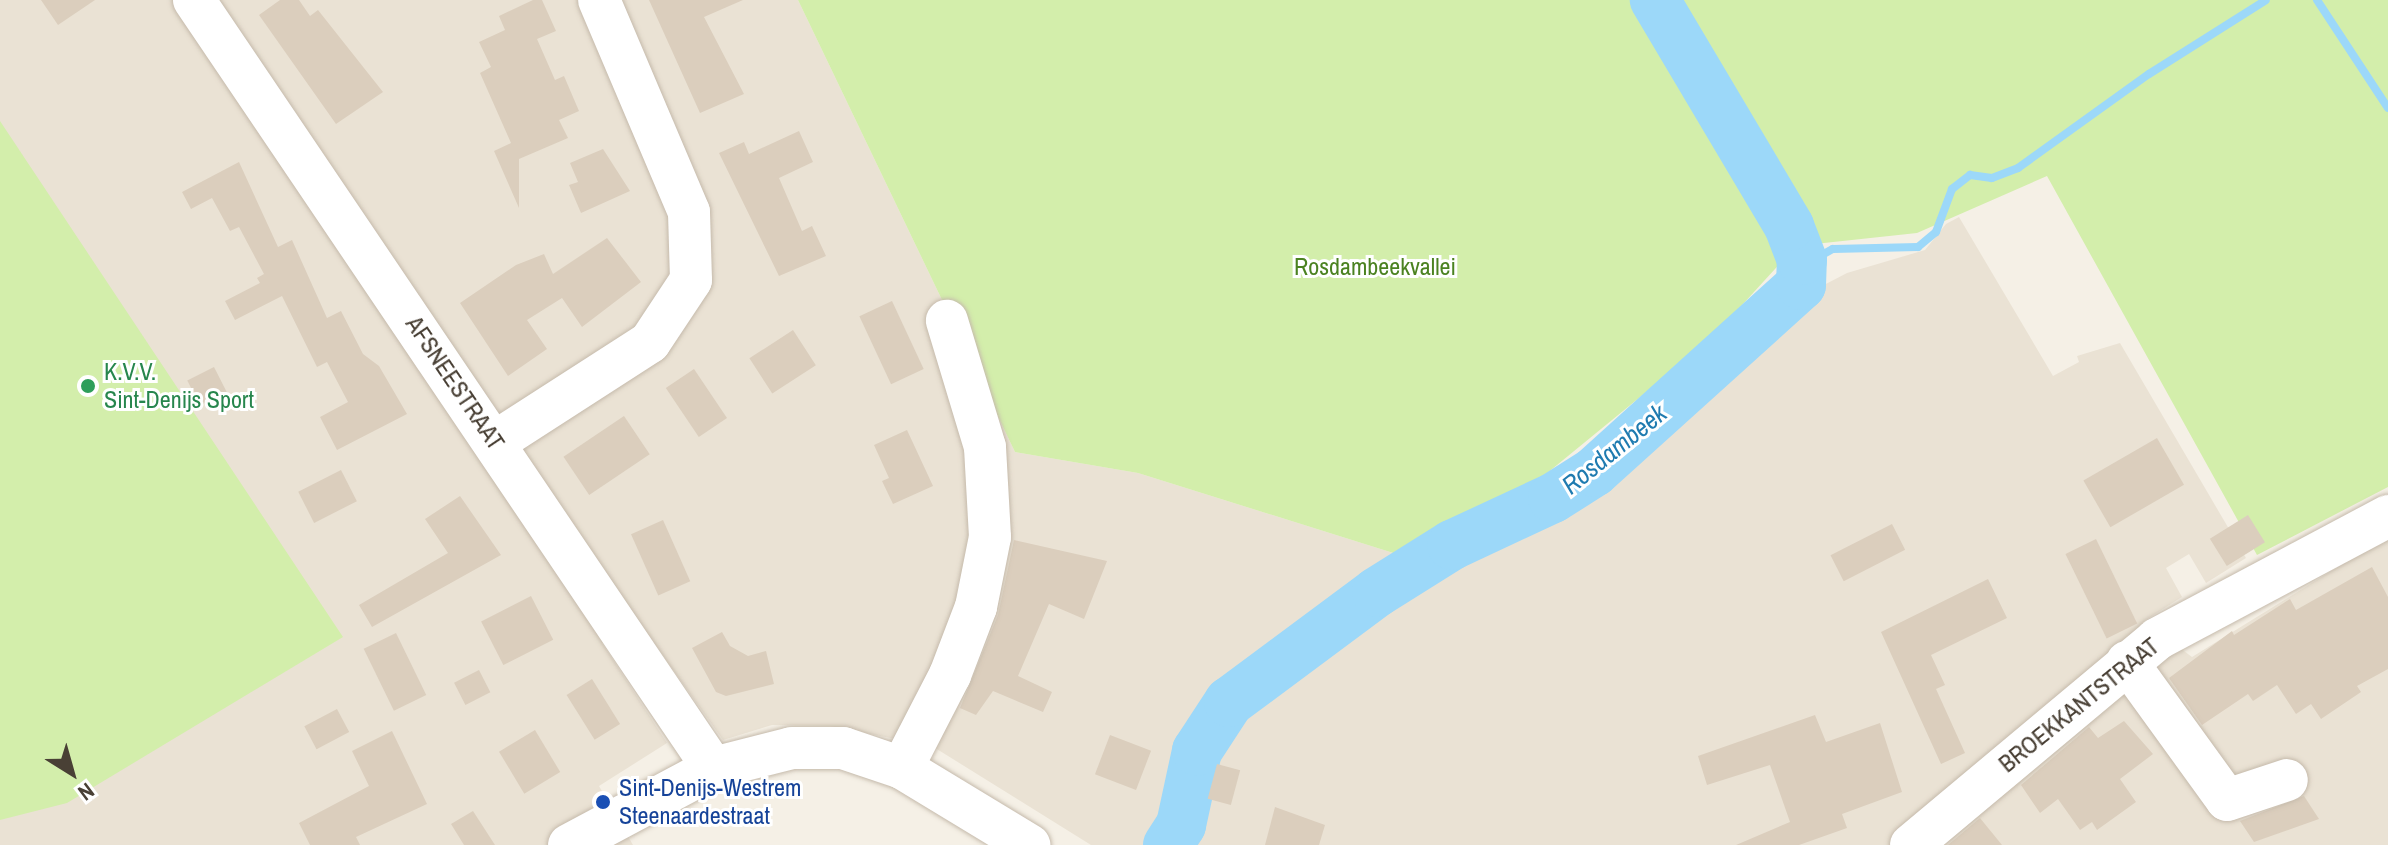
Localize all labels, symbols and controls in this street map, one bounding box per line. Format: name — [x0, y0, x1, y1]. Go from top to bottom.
park label: Rosdambeekvallei — [1294, 253, 1456, 281]
street label: AFSNEESTRAAT — [400, 311, 510, 455]
place label: K.V.V. Sint-Denijs Sport — [104, 358, 254, 414]
marker: K.V.V. Sint-Denijs Sport — [79, 377, 97, 395]
water label: Rosdambeek — [1555, 397, 1673, 501]
street label: BROEKKANTSTRAAT — [1993, 632, 2165, 778]
north arrow — [32, 733, 112, 813]
place label: Sint-Denijs-Westrem Steenaardestraat — [619, 774, 801, 830]
text: N — [72, 776, 101, 808]
marker: Sint-Denijs-Westrem Steenaardestraat — [594, 793, 612, 811]

